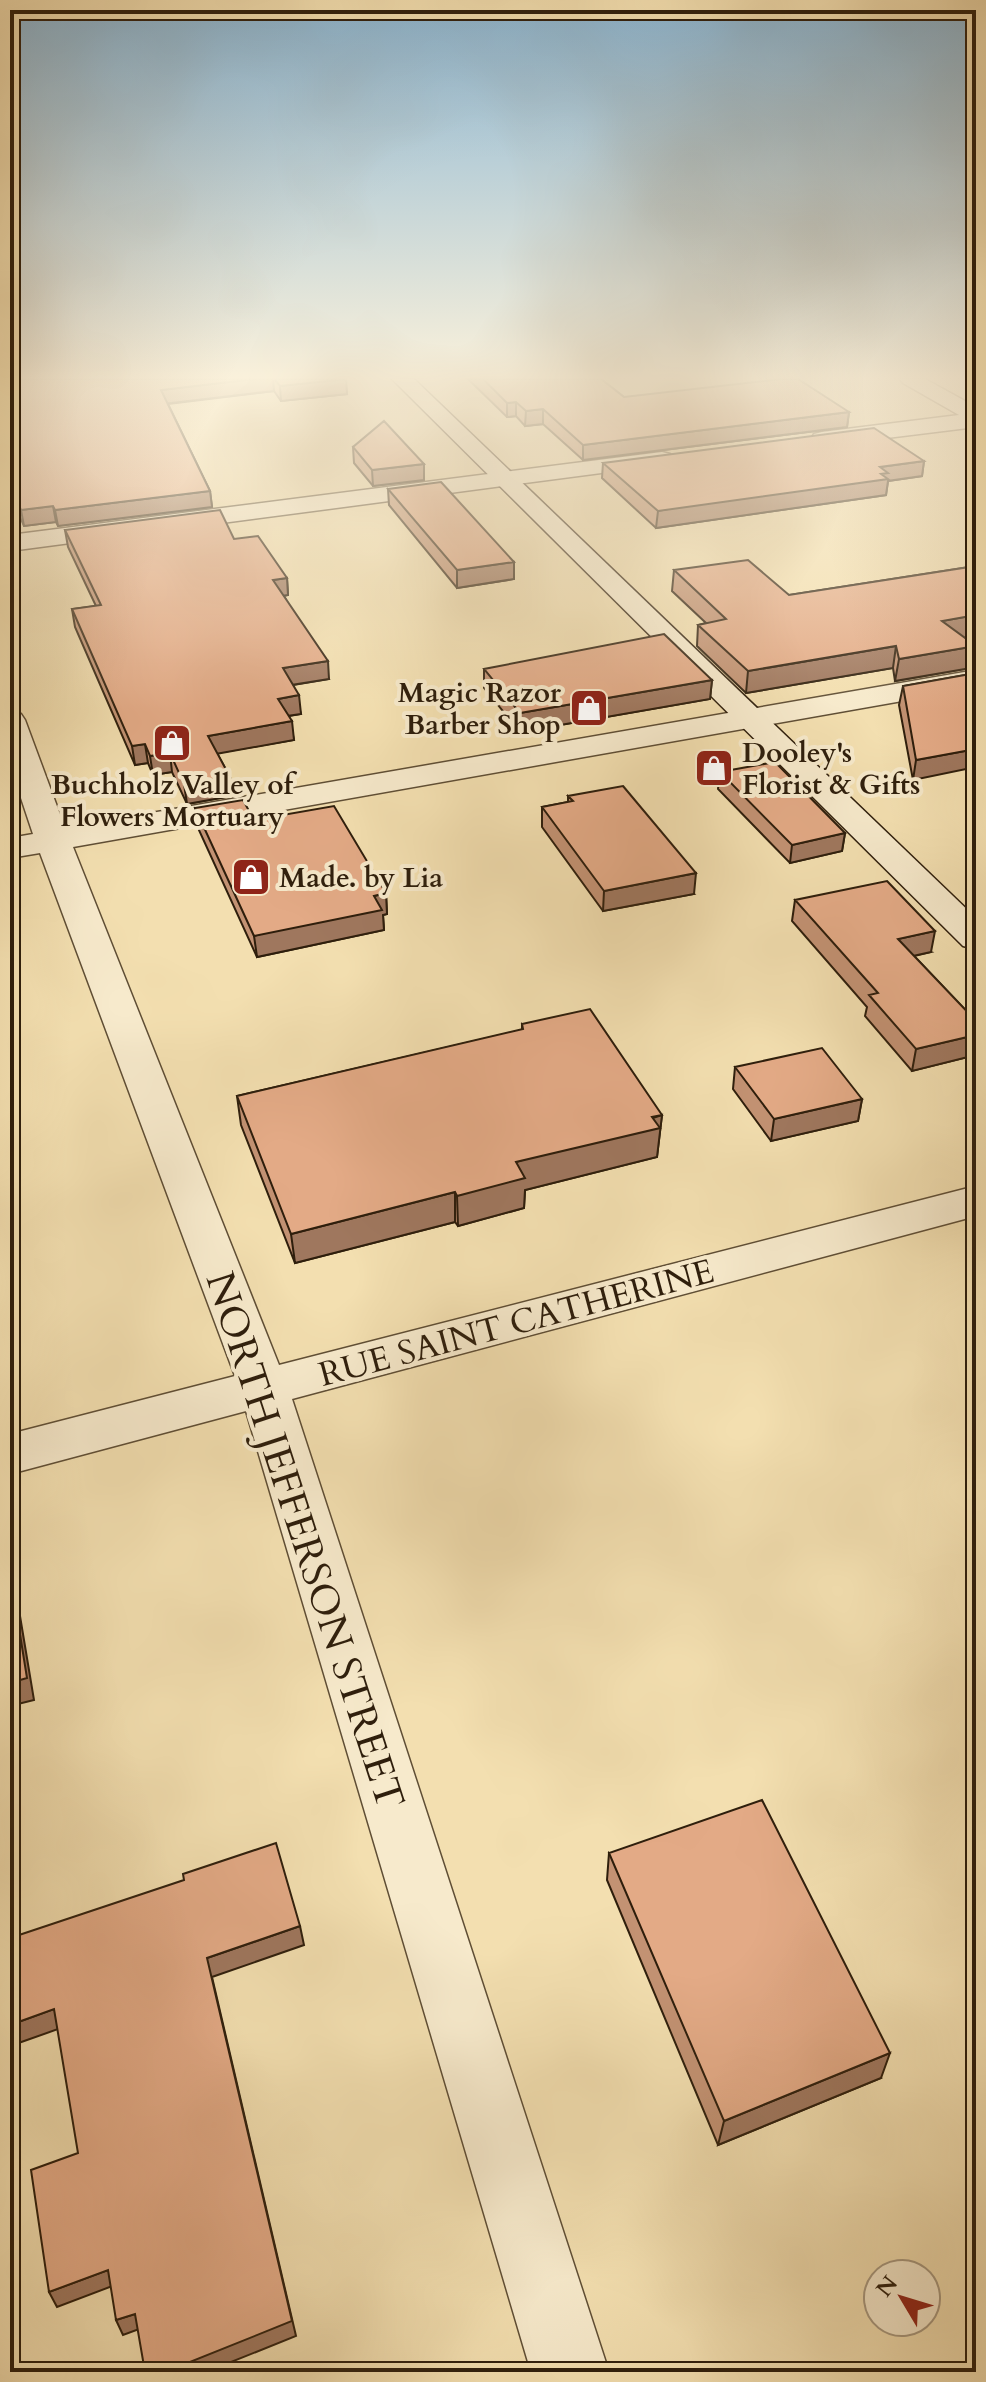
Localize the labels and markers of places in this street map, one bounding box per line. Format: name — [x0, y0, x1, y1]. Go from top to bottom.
place label: Magic Razor Barber Shop — [398, 674, 562, 744]
shop icon: Magic Razor Barber Shop — [568, 687, 610, 729]
shop icon: Buchholz Valley of Flowers Mortuary — [151, 722, 193, 764]
place label: Dooley's Florist & Gifts — [742, 734, 920, 804]
shop icon: Dooley's Florist & Gifts — [693, 747, 735, 789]
place label: Buchholz Valley of Flowers Mortuary — [51, 766, 298, 836]
shop icon: Made. by Lia — [230, 856, 272, 898]
place label: Made. by Lia — [279, 859, 443, 897]

